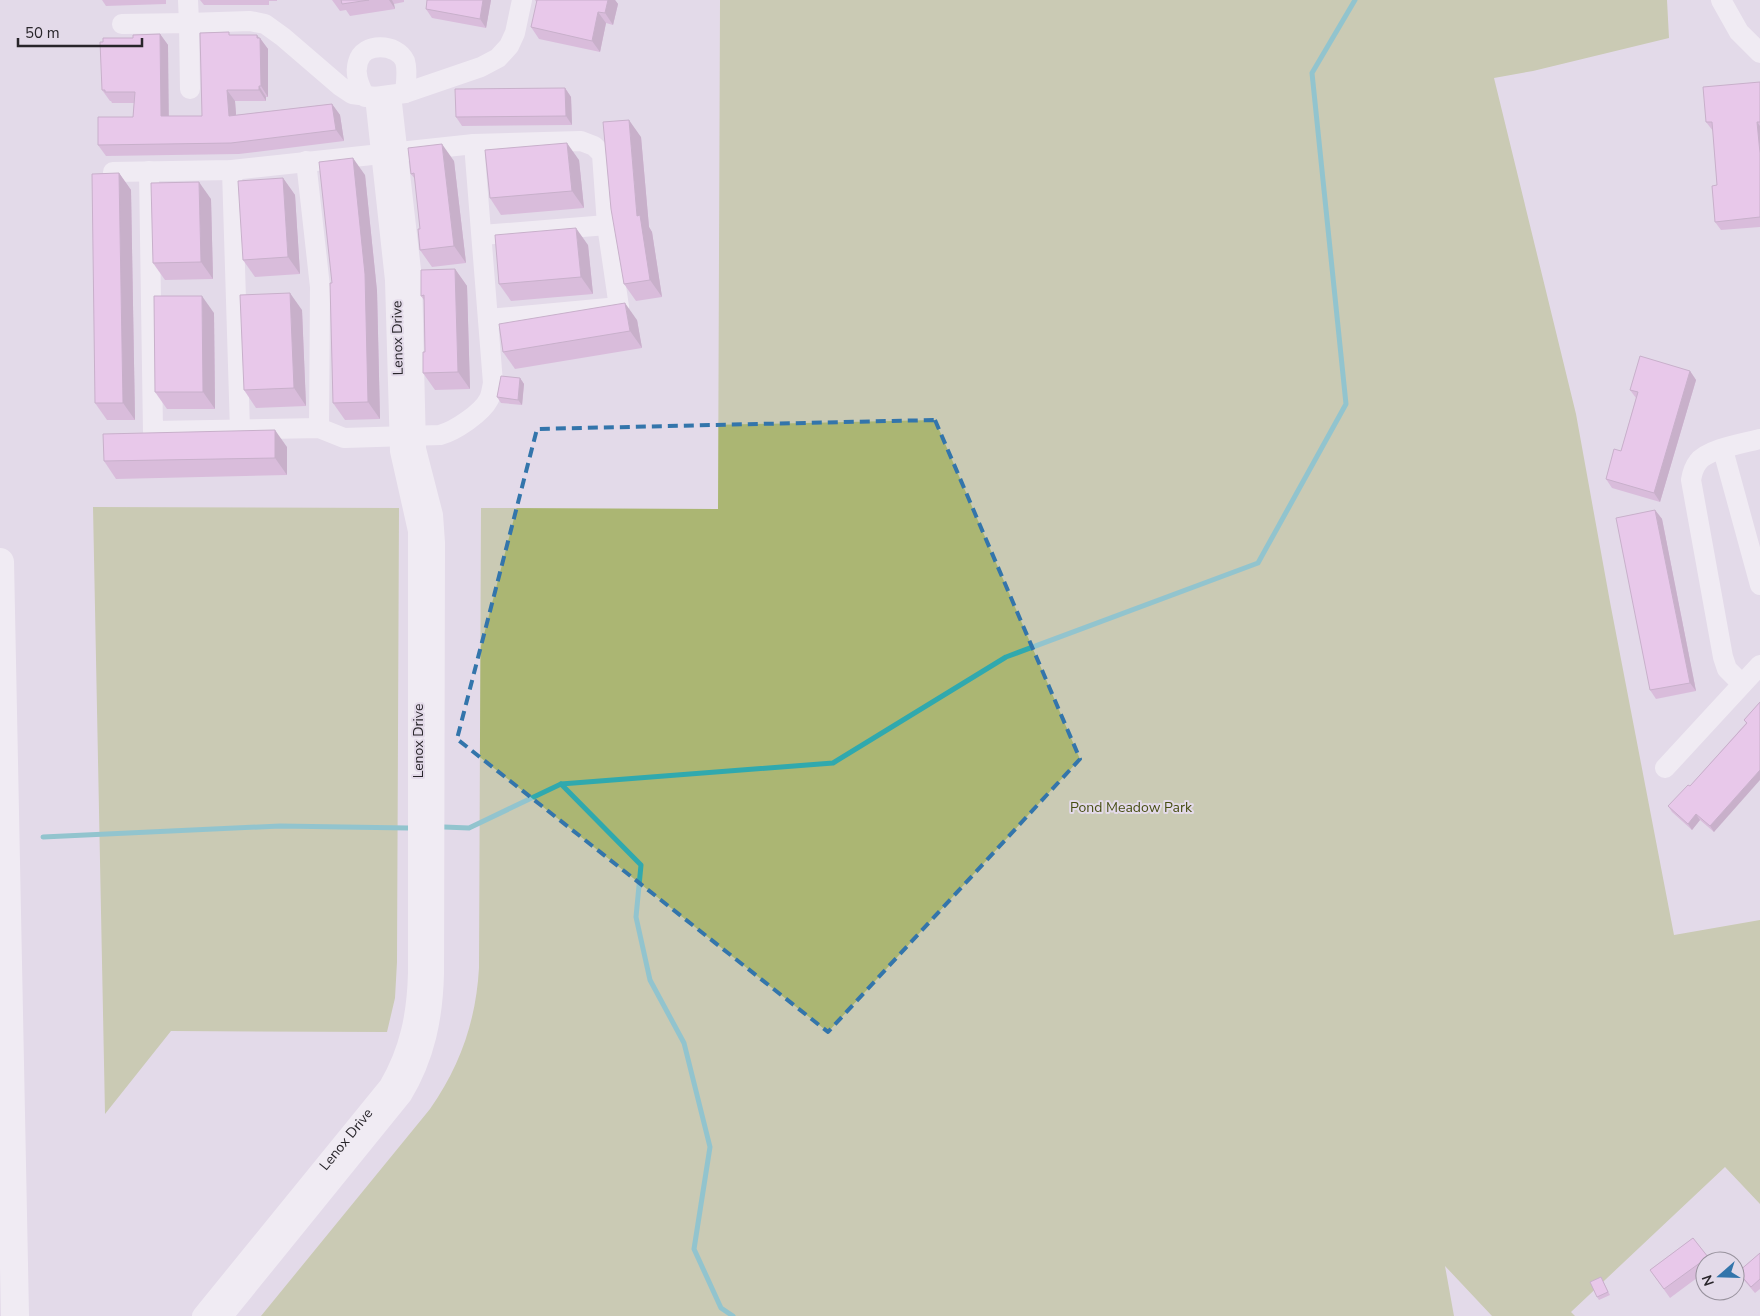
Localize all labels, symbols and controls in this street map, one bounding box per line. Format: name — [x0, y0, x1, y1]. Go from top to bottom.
scale bar — [18, 15, 141, 47]
text: 50 m — [25, 23, 60, 43]
street label: Lenox Drive — [387, 300, 408, 376]
street label: Lenox Drive — [409, 704, 428, 778]
park label: Pond Meadow Park — [1070, 798, 1193, 817]
street label: Lenox Drive — [315, 1104, 377, 1174]
north arrow — [1695, 1251, 1745, 1301]
text: N — [1698, 1272, 1719, 1288]

